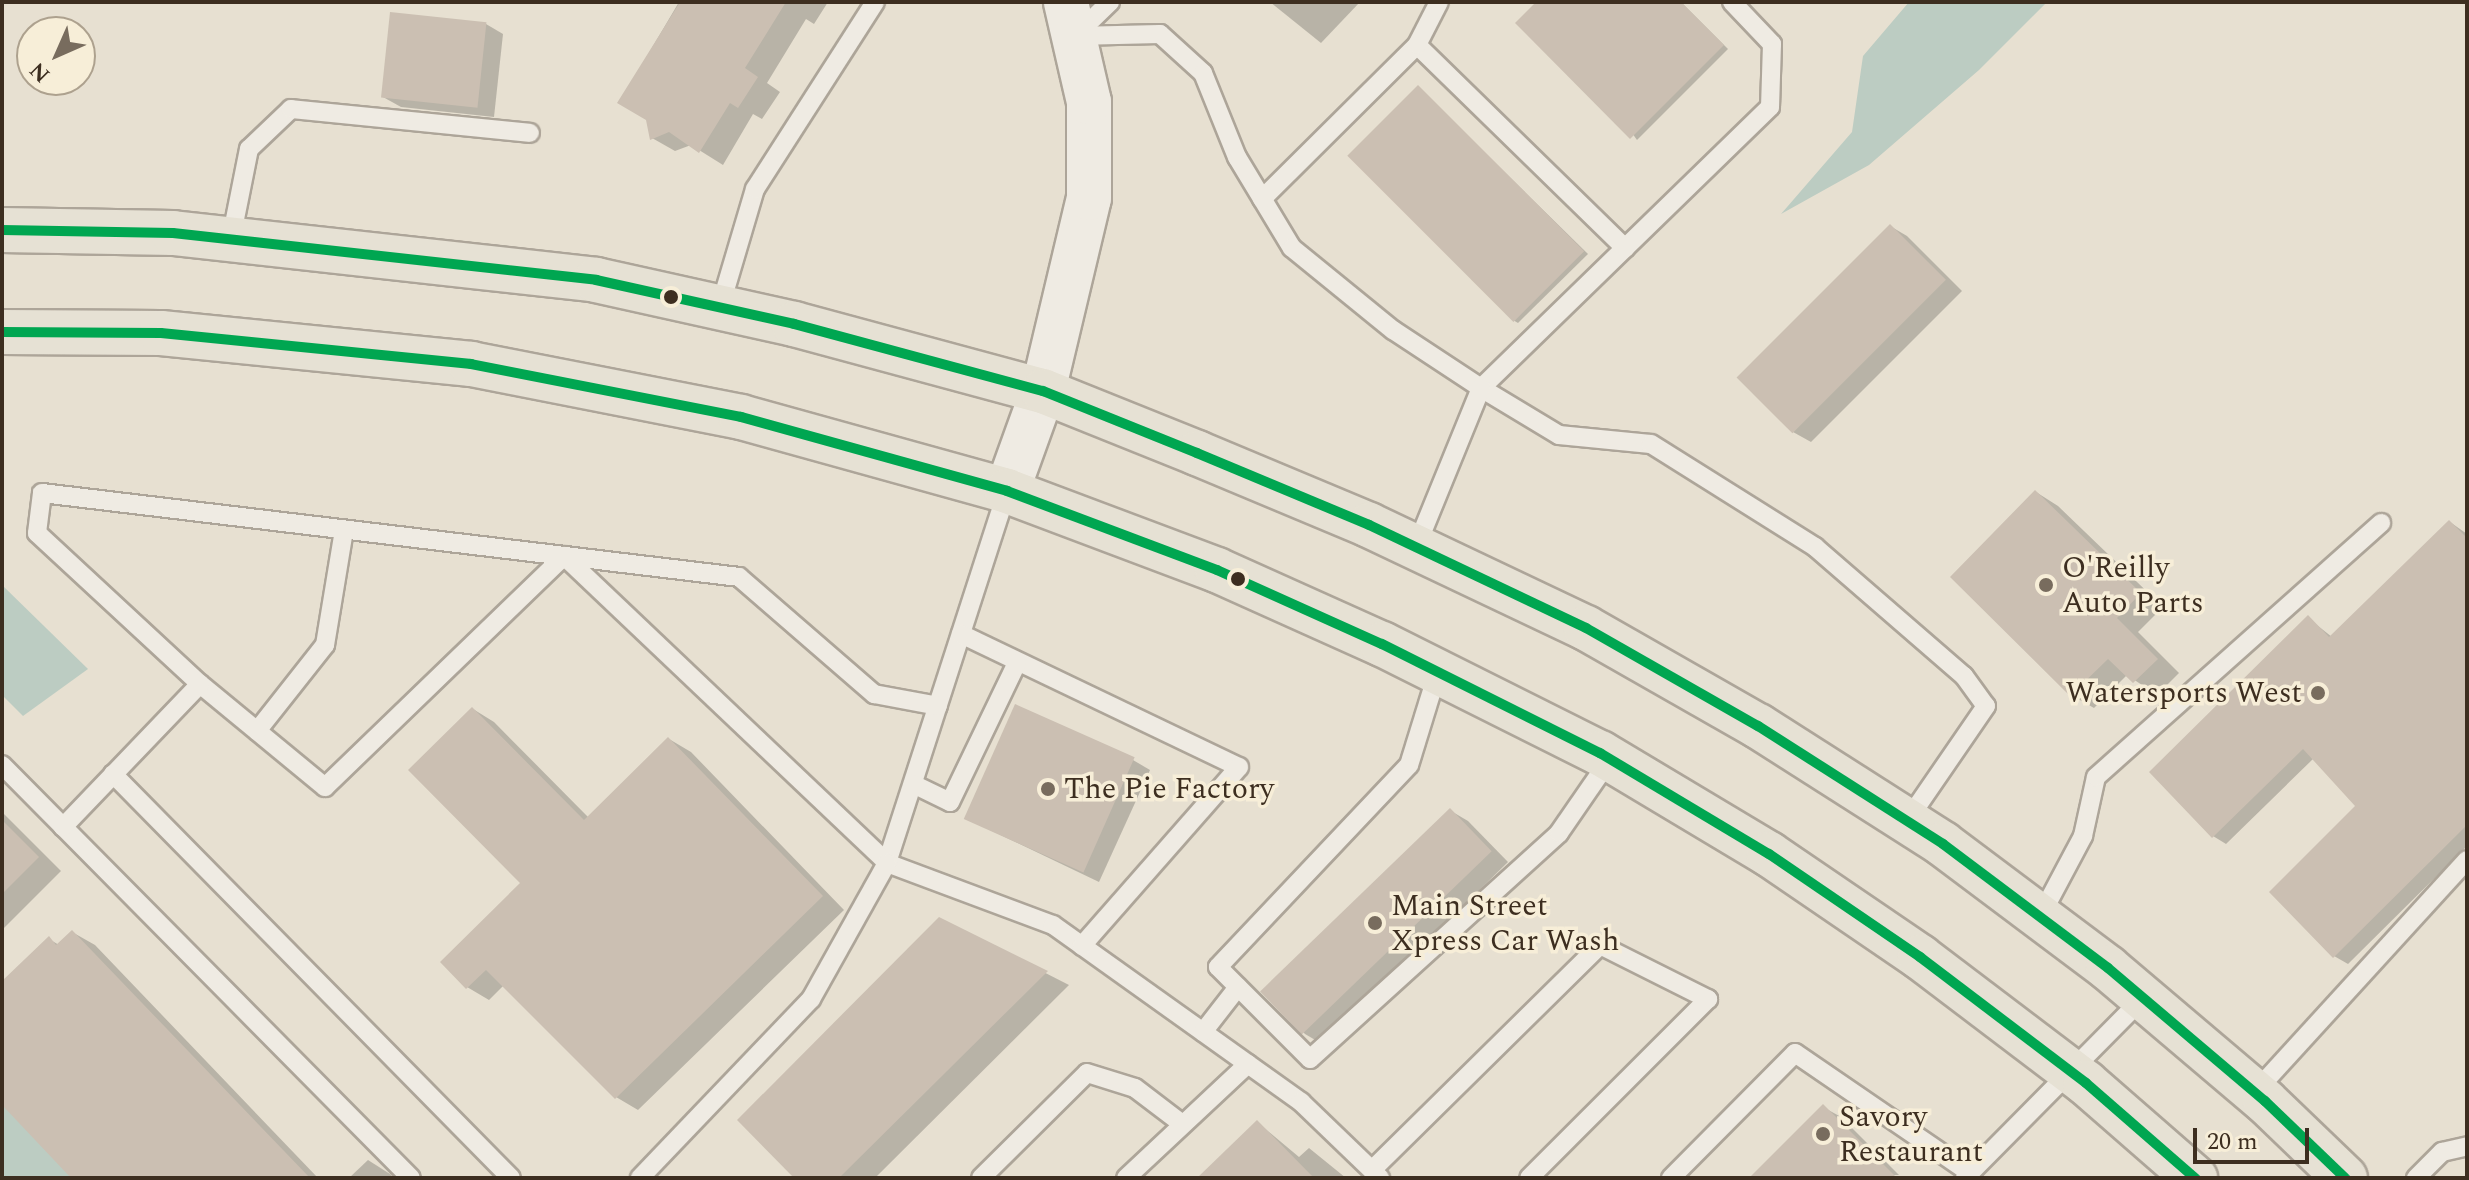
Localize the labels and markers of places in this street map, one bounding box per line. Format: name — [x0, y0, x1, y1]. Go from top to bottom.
unlabelled marker — [663, 289, 679, 305]
place label: O'Reilly Auto Parts — [2062, 550, 2204, 620]
unlabelled marker — [1230, 571, 1246, 587]
marker: O'Reilly Auto Parts — [2037, 576, 2055, 594]
place label: Watersports West — [2066, 675, 2302, 711]
marker: Watersports West — [2309, 684, 2327, 702]
place label: The Pie Factory — [1064, 771, 1274, 807]
marker: The Pie Factory — [1039, 780, 1057, 798]
place label: Main Street Xpress Car Wash — [1391, 888, 1620, 958]
marker: Main Street Xpress Car Wash — [1366, 914, 1384, 932]
place label: Savory Restaurant — [1839, 1099, 1983, 1170]
marker: Savory Restaurant — [1814, 1125, 1832, 1143]

